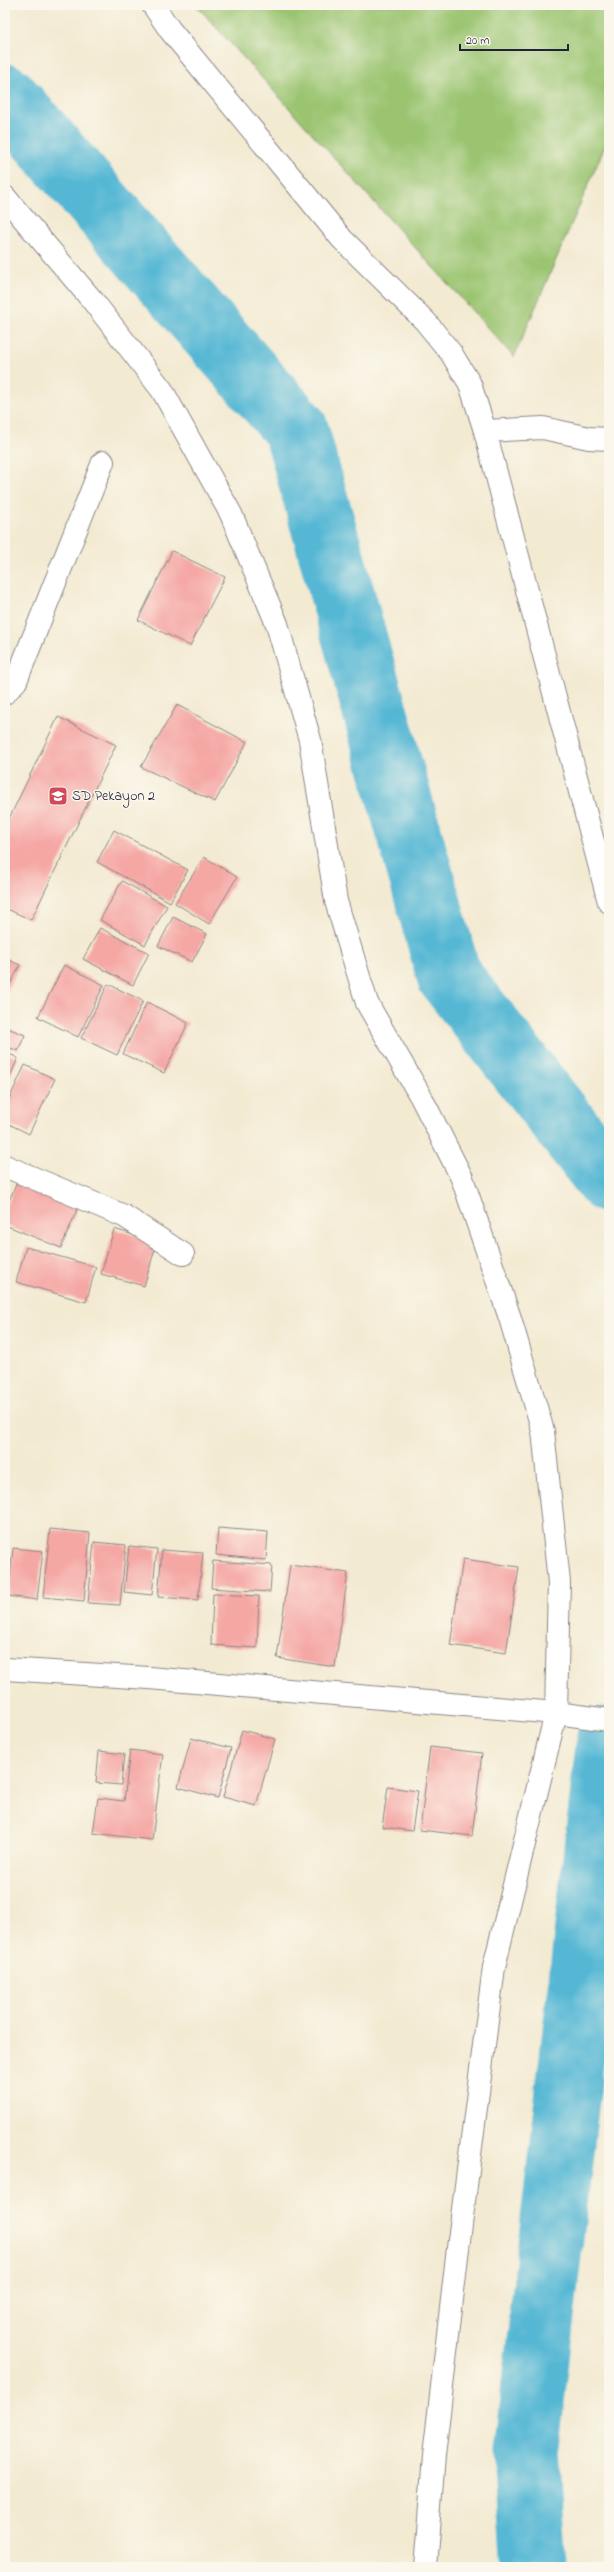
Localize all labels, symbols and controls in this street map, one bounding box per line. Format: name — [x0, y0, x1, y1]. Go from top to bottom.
scale bar — [460, 26, 568, 52]
text: 20 m — [466, 32, 489, 50]
school or university icon: SD Pekayon 2 — [47, 785, 69, 807]
place label: SD Pekayon 2 — [72, 786, 155, 808]

